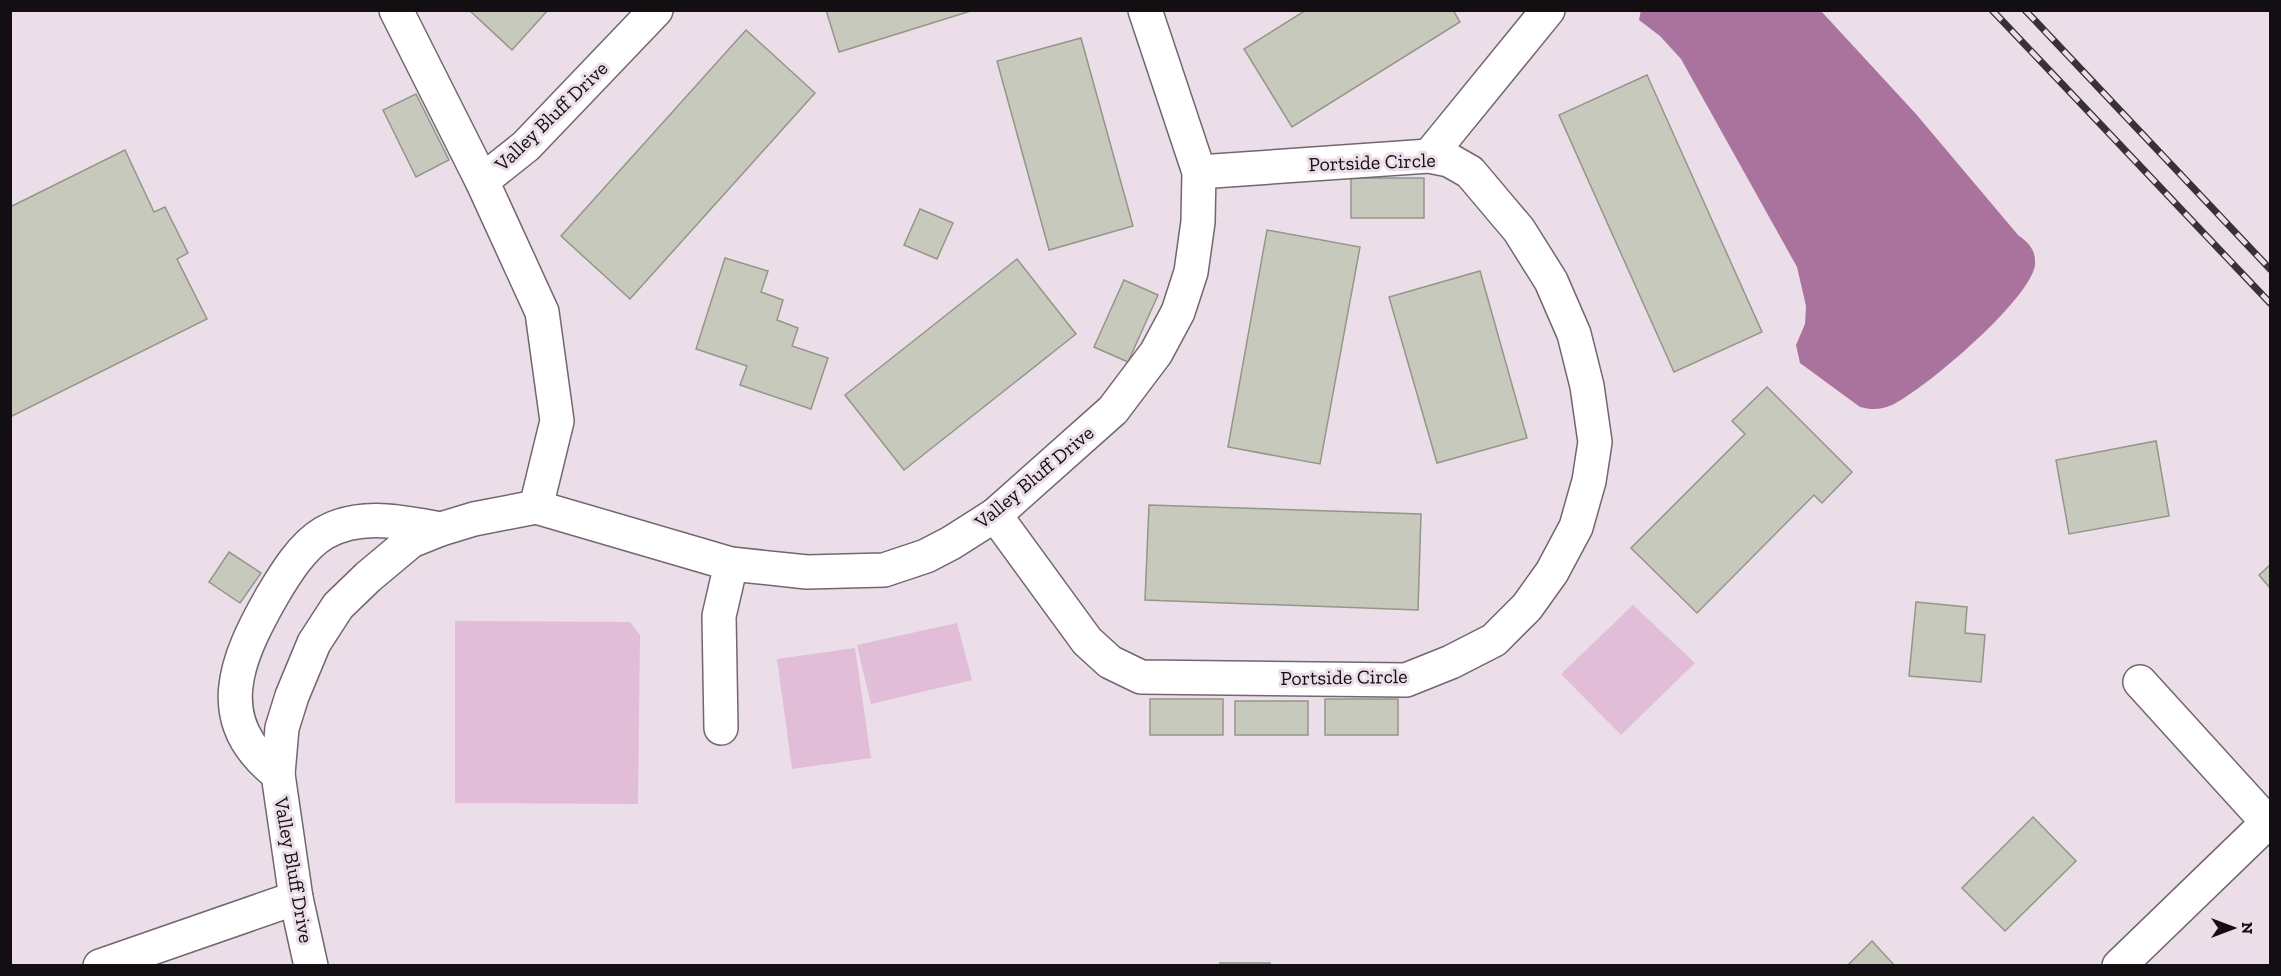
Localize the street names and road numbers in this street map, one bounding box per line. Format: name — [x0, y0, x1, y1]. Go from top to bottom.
street label: Valley Bluff Drive — [489, 56, 612, 177]
street label: Portside Circle — [1308, 148, 1436, 176]
street label: Valley Bluff Drive — [969, 420, 1098, 534]
street label: Portside Circle — [1280, 664, 1408, 690]
street label: Valley Bluff Drive — [269, 794, 319, 945]

